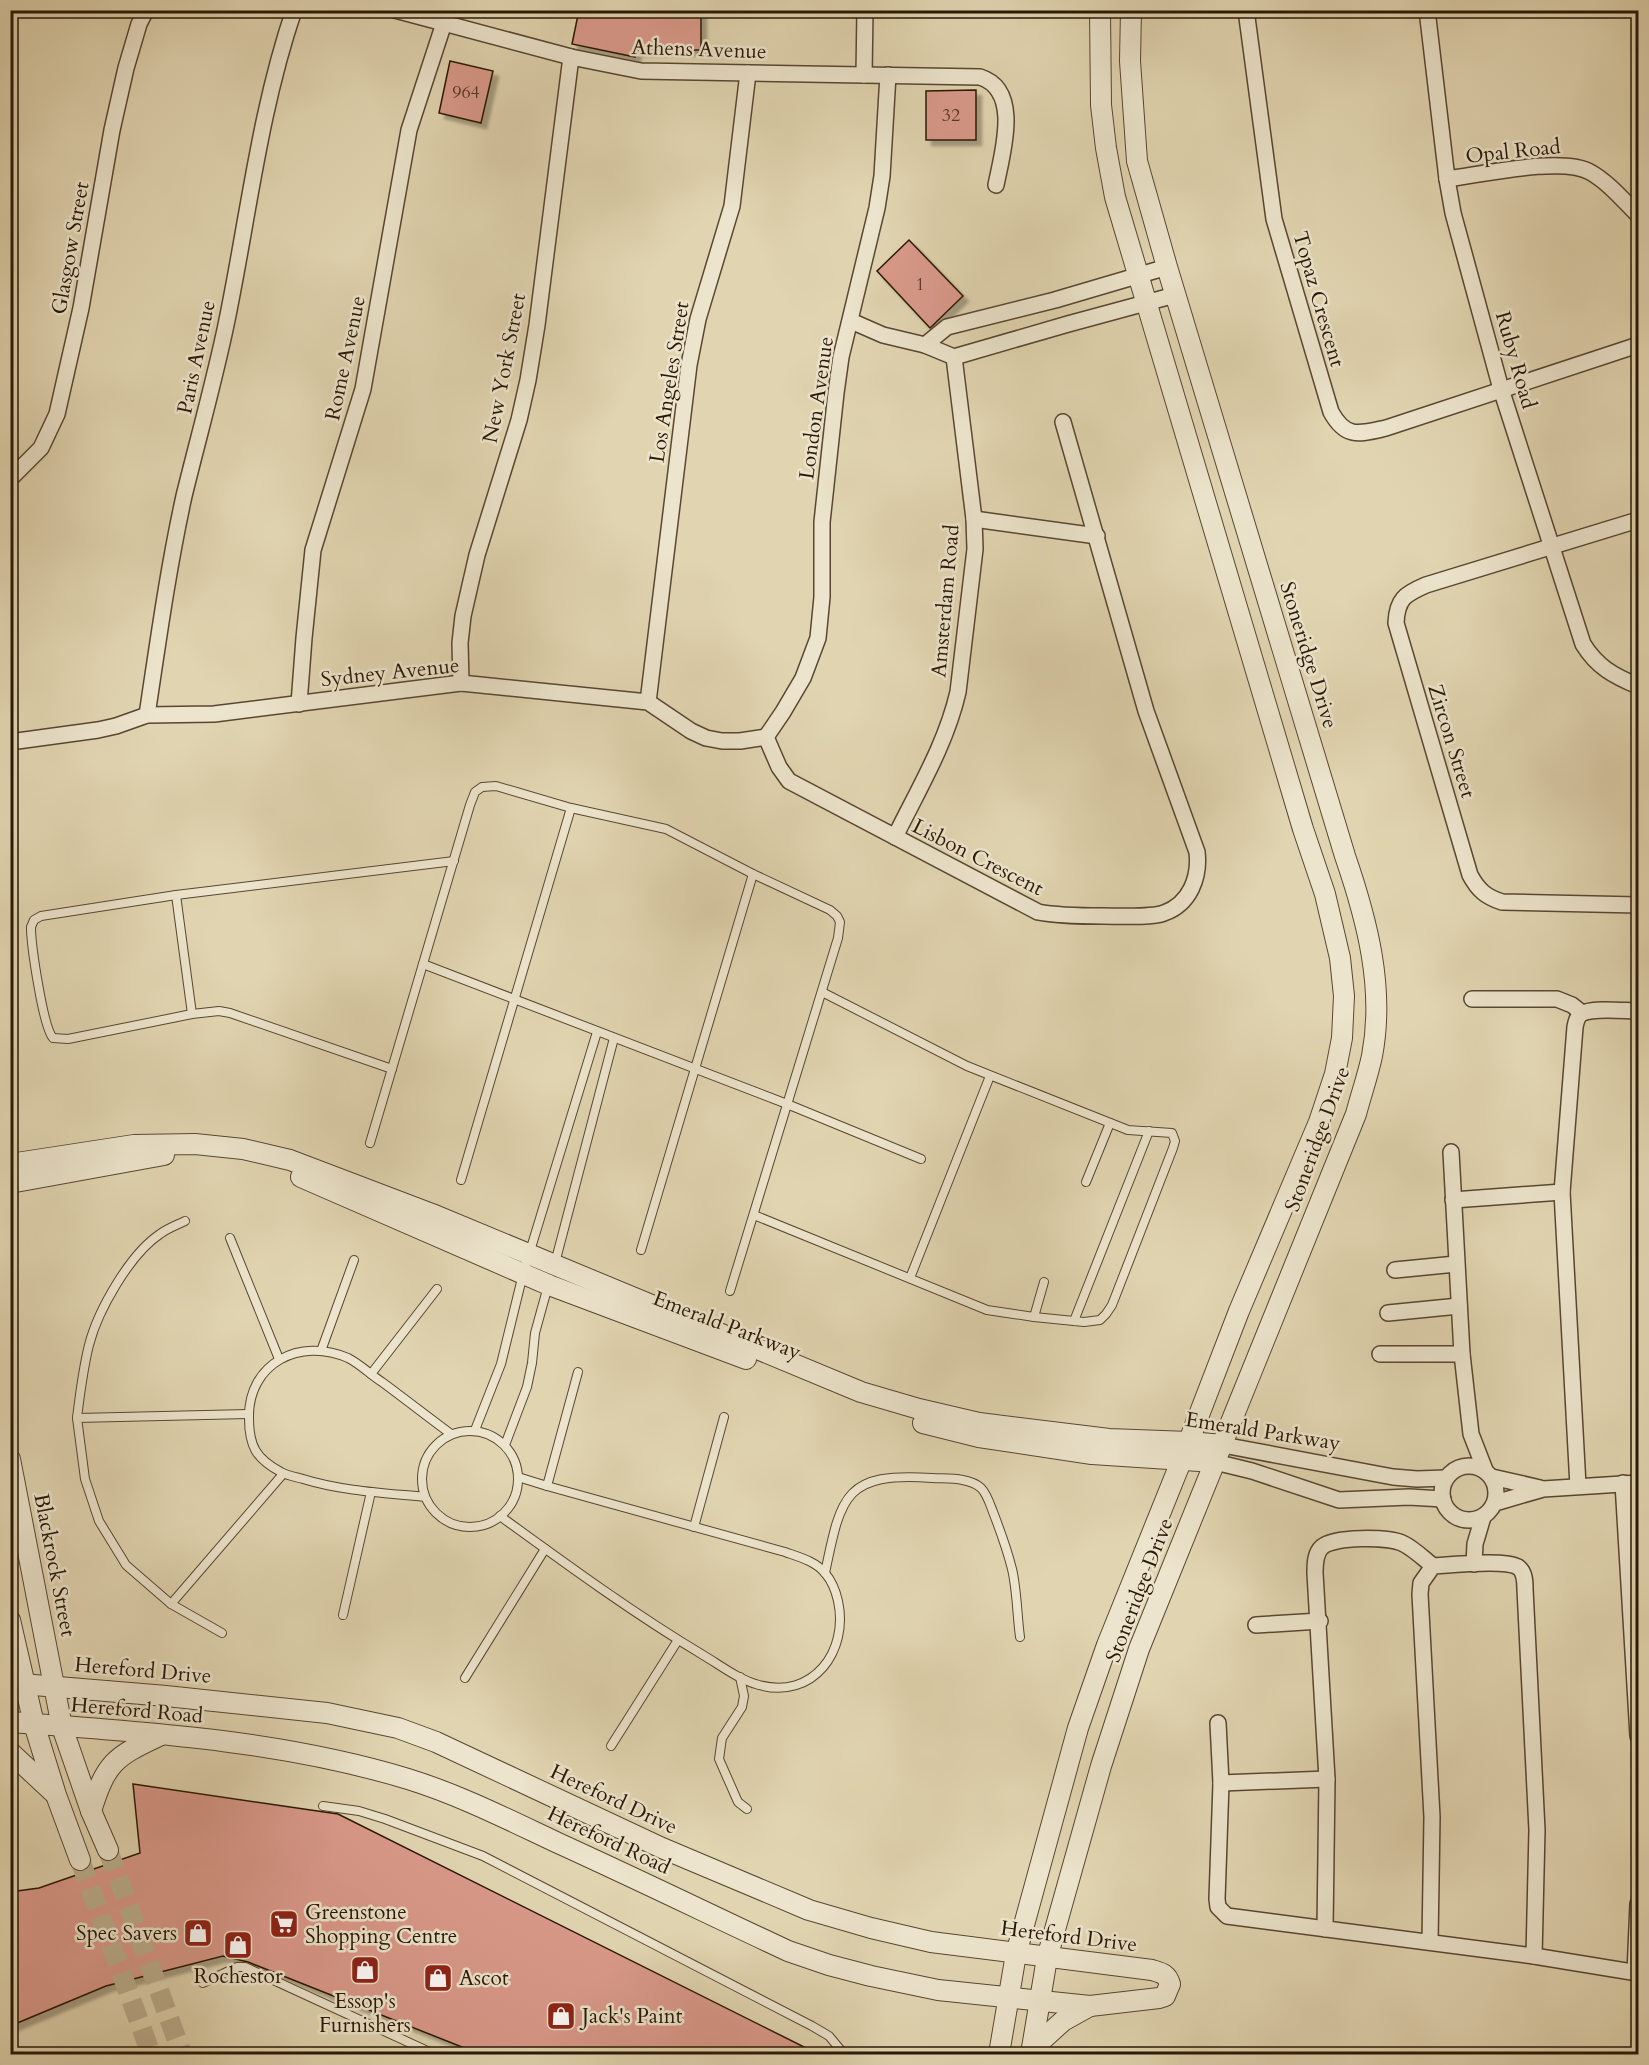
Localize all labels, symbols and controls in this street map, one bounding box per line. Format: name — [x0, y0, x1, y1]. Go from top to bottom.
street label: Athens Avenue — [631, 33, 767, 66]
house number: 964 — [452, 80, 480, 105]
house number: 32 — [942, 103, 960, 128]
street label: Opal Road — [1464, 132, 1562, 171]
street label: Glasgow Street — [45, 179, 96, 317]
street label: Topaz Crescent — [1285, 228, 1352, 371]
house number: 1 — [915, 272, 925, 297]
street label: New York Street — [476, 290, 533, 445]
street label: Rome Avenue — [318, 293, 373, 423]
street label: Paris Avenue — [170, 297, 223, 417]
street label: Los Angeles Street — [642, 299, 697, 465]
street label: Ruby Road — [1488, 308, 1543, 412]
street label: London Avenue — [792, 335, 841, 481]
street label: Amsterdam Road — [924, 523, 967, 679]
street label: Stoneridge Drive — [1272, 578, 1345, 732]
street label: Sydney Avenue — [319, 651, 461, 694]
street label: Zircon Street — [1420, 681, 1483, 802]
street label: Lisbon Crescent — [907, 812, 1049, 903]
street label: Stoneridge Drive — [1278, 1063, 1357, 1216]
street label: Emerald Parkway — [649, 1284, 805, 1367]
street label: Emerald Parkway — [1183, 1405, 1342, 1458]
street label: Blackrock Street — [26, 1491, 83, 1640]
street label: Stoneridge Drive — [1099, 1514, 1180, 1667]
street label: Hereford Drive — [73, 1650, 213, 1691]
street label: Hereford Road — [70, 1690, 204, 1731]
street label: Hereford Drive — [545, 1757, 682, 1842]
street label: Hereford Road — [543, 1799, 675, 1882]
place label: Greenstone Shopping Centre — [305, 1898, 457, 1951]
supermarket icon: Greenstone Shopping Centre — [268, 1908, 300, 1940]
street label: Hereford Drive — [999, 1914, 1139, 1959]
shop icon: Spec Savers — [182, 1917, 214, 1949]
place label: Spec Savers — [76, 1919, 177, 1948]
shop icon: Rochestor — [222, 1929, 254, 1961]
shop icon: Essop's Furnishers — [349, 1954, 381, 1986]
place label: Rochestor — [193, 1962, 283, 1991]
shop icon: Ascot — [422, 1962, 454, 1994]
place label: Ascot — [459, 1964, 509, 1993]
place label: Essop's Furnishers — [319, 1987, 411, 2040]
shop icon: Jack's Paint — [545, 2000, 577, 2032]
place label: Jack's Paint — [579, 2002, 683, 2031]

